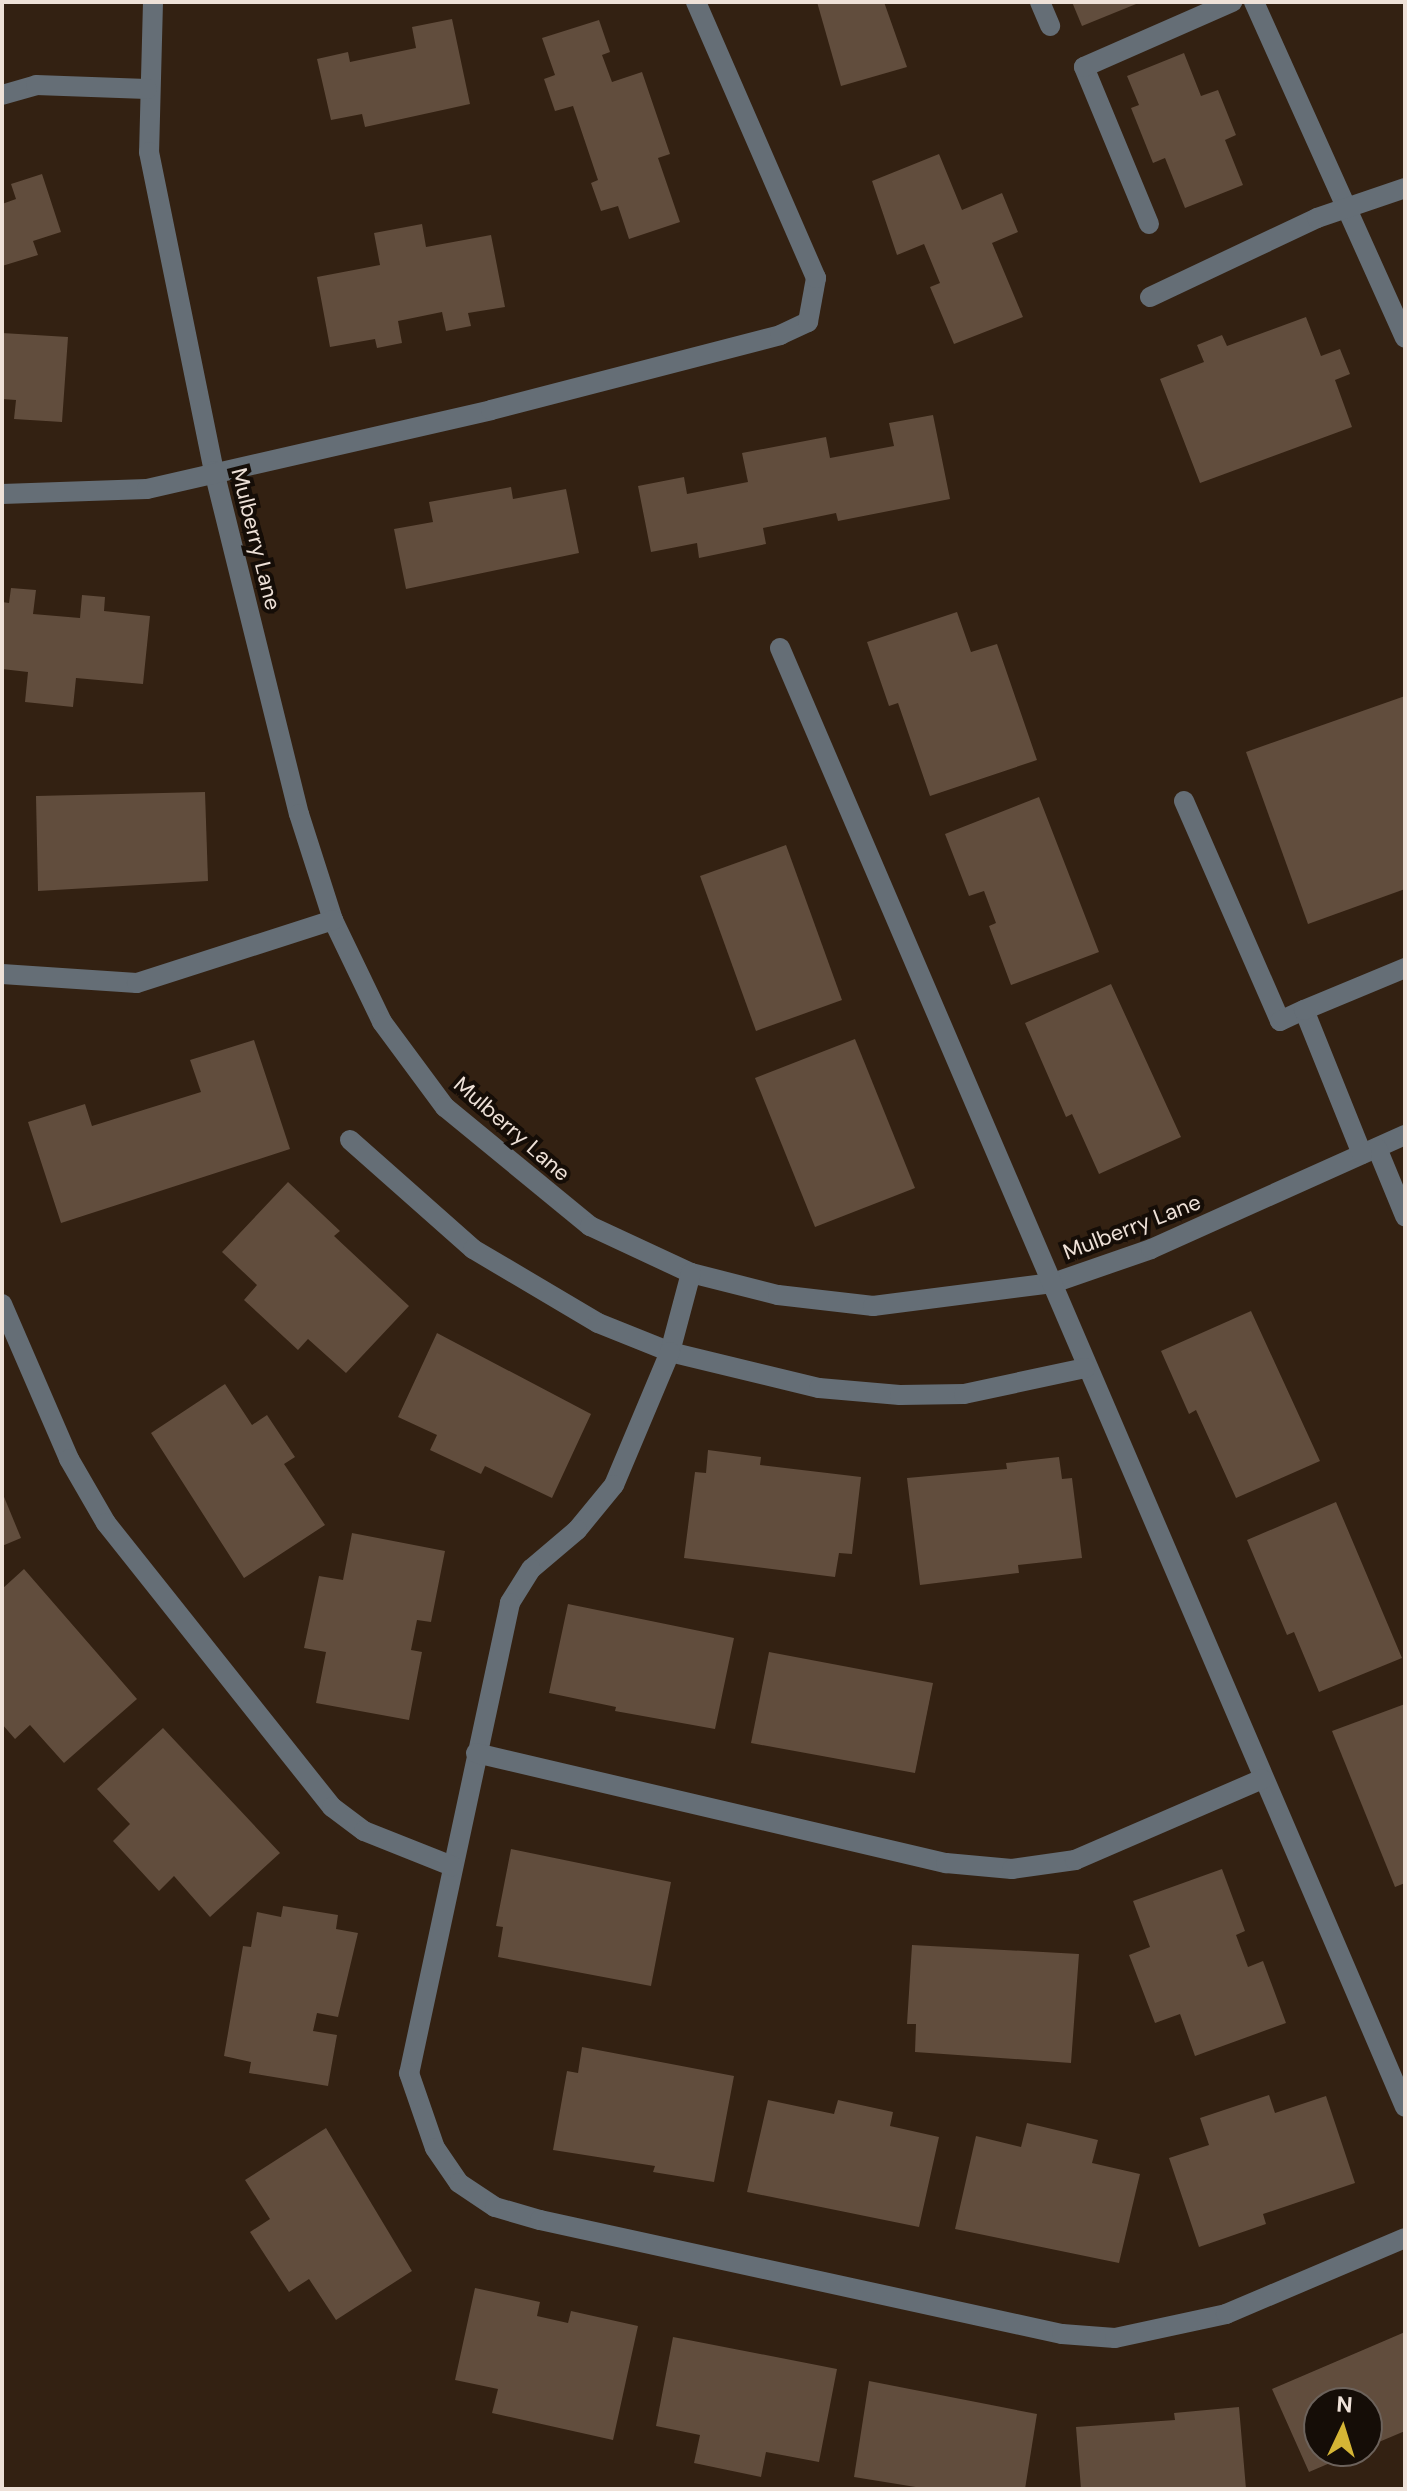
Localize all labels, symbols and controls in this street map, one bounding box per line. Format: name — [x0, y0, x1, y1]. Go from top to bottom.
street label: Mulberry Lane — [226, 465, 286, 613]
street label: Mulberry Lane — [448, 1071, 576, 1187]
street label: Mulberry Lane — [1059, 1189, 1205, 1265]
north arrow — [1303, 2387, 1383, 2467]
text: N — [1336, 2390, 1354, 2420]

